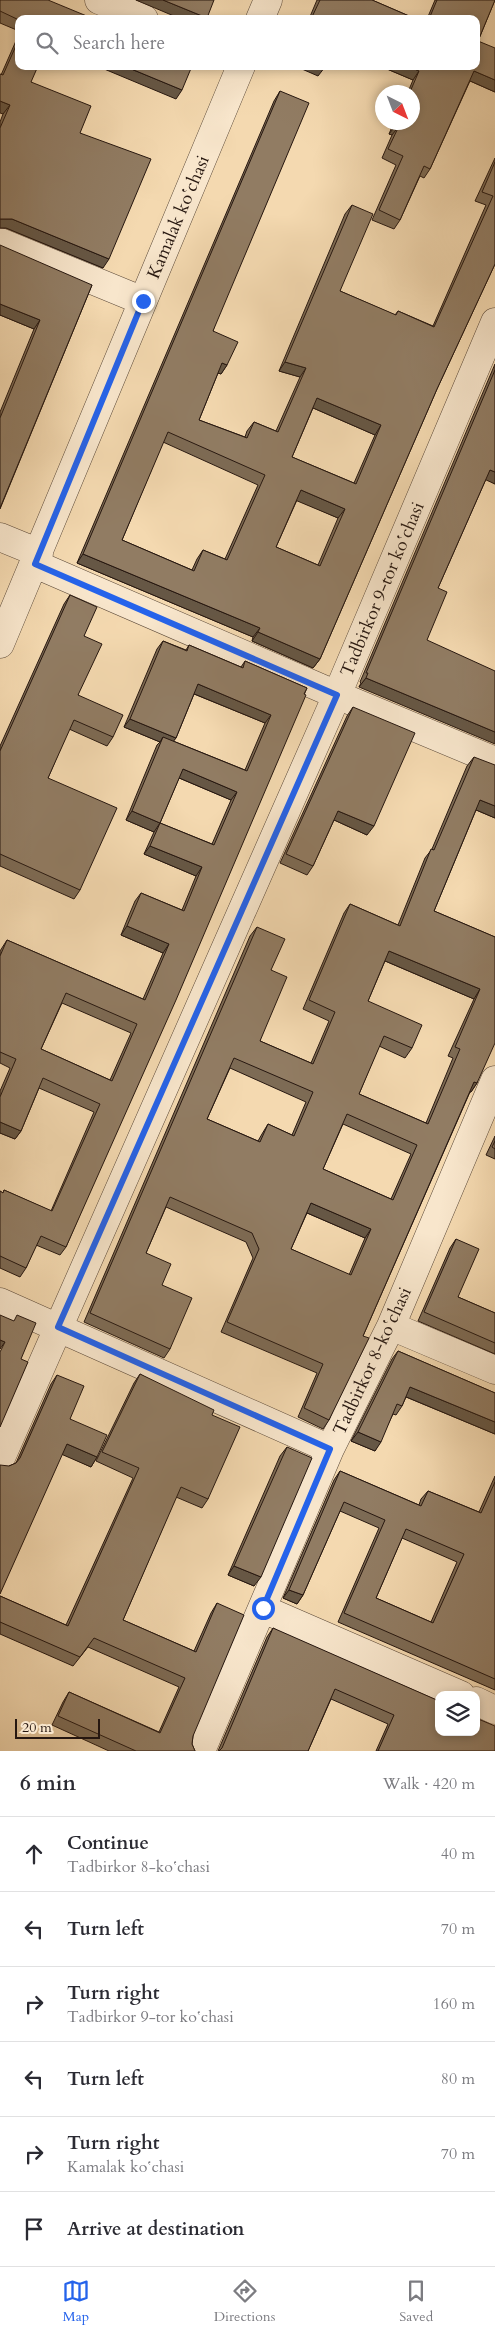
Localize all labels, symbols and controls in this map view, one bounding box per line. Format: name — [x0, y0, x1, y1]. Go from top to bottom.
search box — [15, 15, 480, 70]
icon: search — [33, 29, 61, 57]
text: Search here — [73, 30, 165, 56]
north arrow — [375, 85, 420, 130]
street label: Kamalak koʻchasi — [141, 152, 216, 283]
route end — [132, 290, 155, 313]
street label: Tadbirkor 9-tor koʻchasi — [334, 498, 431, 680]
street label: Tadbirkor 8-koʻchasi — [327, 1283, 418, 1439]
route start — [252, 1597, 275, 1620]
map controls — [435, 1691, 480, 1736]
button: layers — [435, 1691, 480, 1736]
scale bar — [15, 1716, 100, 1739]
text: 20 m — [22, 1718, 52, 1737]
text: 6 min — [20, 1769, 76, 1798]
text: Walk · 420 m — [383, 1773, 475, 1795]
text: Continue — [67, 1830, 149, 1856]
icon: ahead — [20, 1840, 48, 1868]
text: 40 m — [441, 1843, 475, 1865]
text: Tadbirkor 8-koʻchasi — [67, 1856, 210, 1878]
icon: left — [20, 1915, 48, 1943]
text: Turn left — [67, 1916, 144, 1942]
text: 70 m — [441, 1918, 475, 1940]
text: Turn right — [67, 1980, 159, 2006]
icon: right — [20, 1990, 48, 2018]
text: 160 m — [433, 1993, 475, 2015]
text: Tadbirkor 9-tor koʻchasi — [67, 2006, 234, 2028]
icon: left — [20, 2065, 48, 2093]
text: Turn left — [67, 2066, 144, 2092]
text: 80 m — [441, 2068, 475, 2090]
text: Turn right — [67, 2130, 159, 2156]
icon: right — [20, 2140, 48, 2168]
text: 70 m — [441, 2143, 475, 2165]
text: Kamalak koʻchasi — [67, 2156, 184, 2178]
icon: arrive — [20, 2215, 48, 2243]
text: Arrive at destination — [67, 2216, 244, 2242]
tab: Map — [62, 2277, 90, 2326]
tab: Directions — [214, 2277, 275, 2326]
tab: Saved — [399, 2277, 433, 2326]

